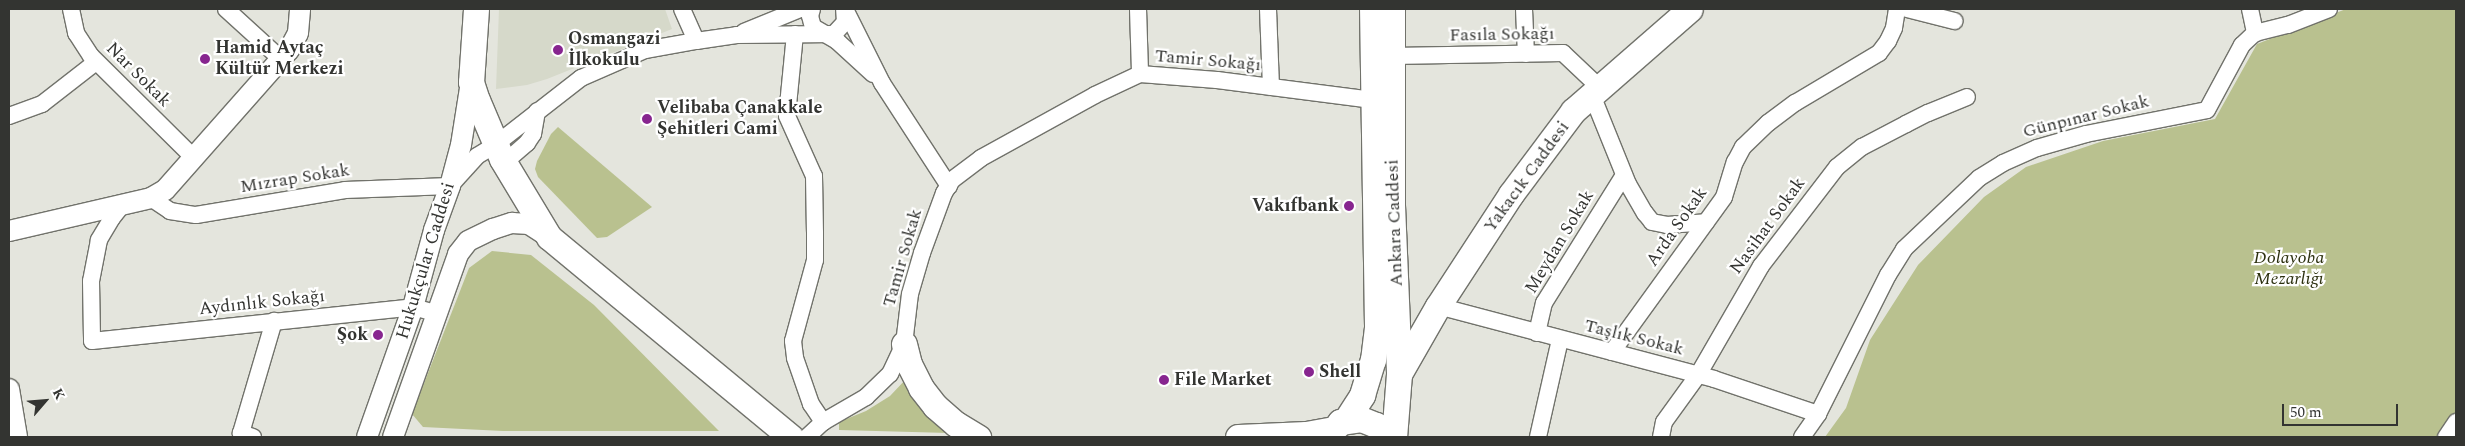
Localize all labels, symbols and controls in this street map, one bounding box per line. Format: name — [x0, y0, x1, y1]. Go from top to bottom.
street label: Fasıla Sokağı — [1449, 23, 1555, 47]
place label: Osmangazi İlkokulu — [568, 29, 661, 72]
street label: Nar Sokak — [101, 38, 175, 112]
place label: Hamid Aytaç Kültür Merkezi — [215, 38, 344, 80]
marker: Osmangazi İlkokulu — [552, 44, 564, 56]
street label: Tamir Sokağı — [1154, 46, 1262, 76]
marker: Hamid Aytaç Kültür Merkezi — [199, 53, 211, 65]
street label: Günpınar Sokak — [2021, 91, 2151, 143]
place label: Velibaba Çanakkale Şehitleri Cami — [657, 98, 822, 140]
marker: Velibaba Çanakkale Şehitleri Cami — [641, 113, 653, 125]
street label: Yakacık Caddesi — [1480, 117, 1574, 237]
street label: Ankara Caddesi — [1382, 159, 1408, 287]
street label: Mızrap Sokak — [239, 160, 351, 198]
street label: Nasihat Sokak — [1726, 173, 1810, 279]
street label: Hukukçular Caddesi — [392, 180, 460, 342]
street label: Arda Sokak — [1642, 183, 1712, 271]
street label: Meydan Sokak — [1521, 186, 1599, 298]
place label: Vakıfbank — [1252, 195, 1339, 217]
marker: Vakıfbank — [1343, 200, 1355, 212]
street label: Tamir Sokak — [879, 206, 927, 310]
park label: Dolayoba Mezarlığı — [2254, 248, 2324, 290]
street label: Aydınlık Sokağı — [198, 286, 326, 320]
street label: Taşlık Sokak — [1582, 315, 1686, 361]
place label: Şok — [337, 324, 368, 346]
marker: Şok — [372, 329, 384, 341]
place label: Shell — [1319, 361, 1361, 383]
marker: Shell — [1303, 366, 1315, 378]
place label: File Market — [1174, 369, 1272, 391]
marker: File Market — [1158, 374, 1170, 386]
north arrow — [20, 376, 70, 426]
text: K — [47, 384, 71, 404]
scale bar — [2285, 394, 2401, 426]
text: 50 m — [2290, 401, 2322, 424]

